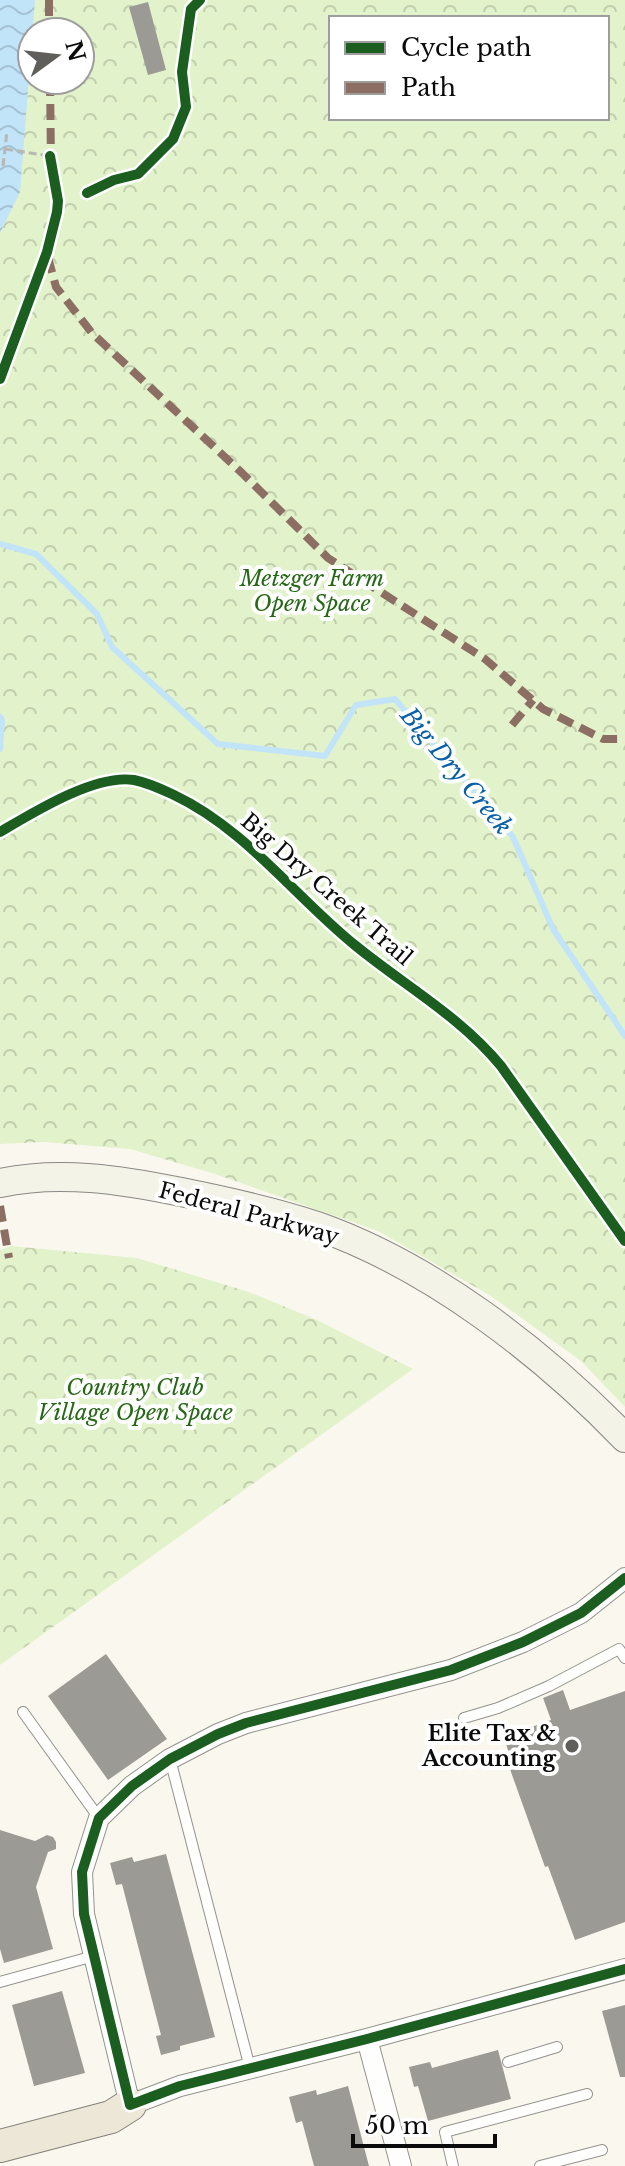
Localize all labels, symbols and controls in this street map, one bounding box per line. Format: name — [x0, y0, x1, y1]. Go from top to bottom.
north arrow — [16, 16, 96, 96]
legend — [329, 16, 609, 120]
text: Cycle path — [401, 33, 532, 62]
text: N — [59, 37, 91, 65]
text: Path — [401, 73, 456, 102]
park label: Metzger Farm Open Space — [239, 565, 384, 617]
water label: Big Dry Creek — [394, 700, 518, 840]
street label: Big Dry Creek Trail — [235, 807, 418, 971]
street label: Federal Parkway — [156, 1176, 342, 1251]
park label: Country Club Village Open Space — [37, 1374, 233, 1426]
place label: Elite Tax & Accounting — [421, 1720, 557, 1772]
marker: Elite Tax & Accounting — [563, 1737, 581, 1755]
scale bar — [353, 2098, 495, 2148]
text: 50 m — [365, 2111, 429, 2140]

